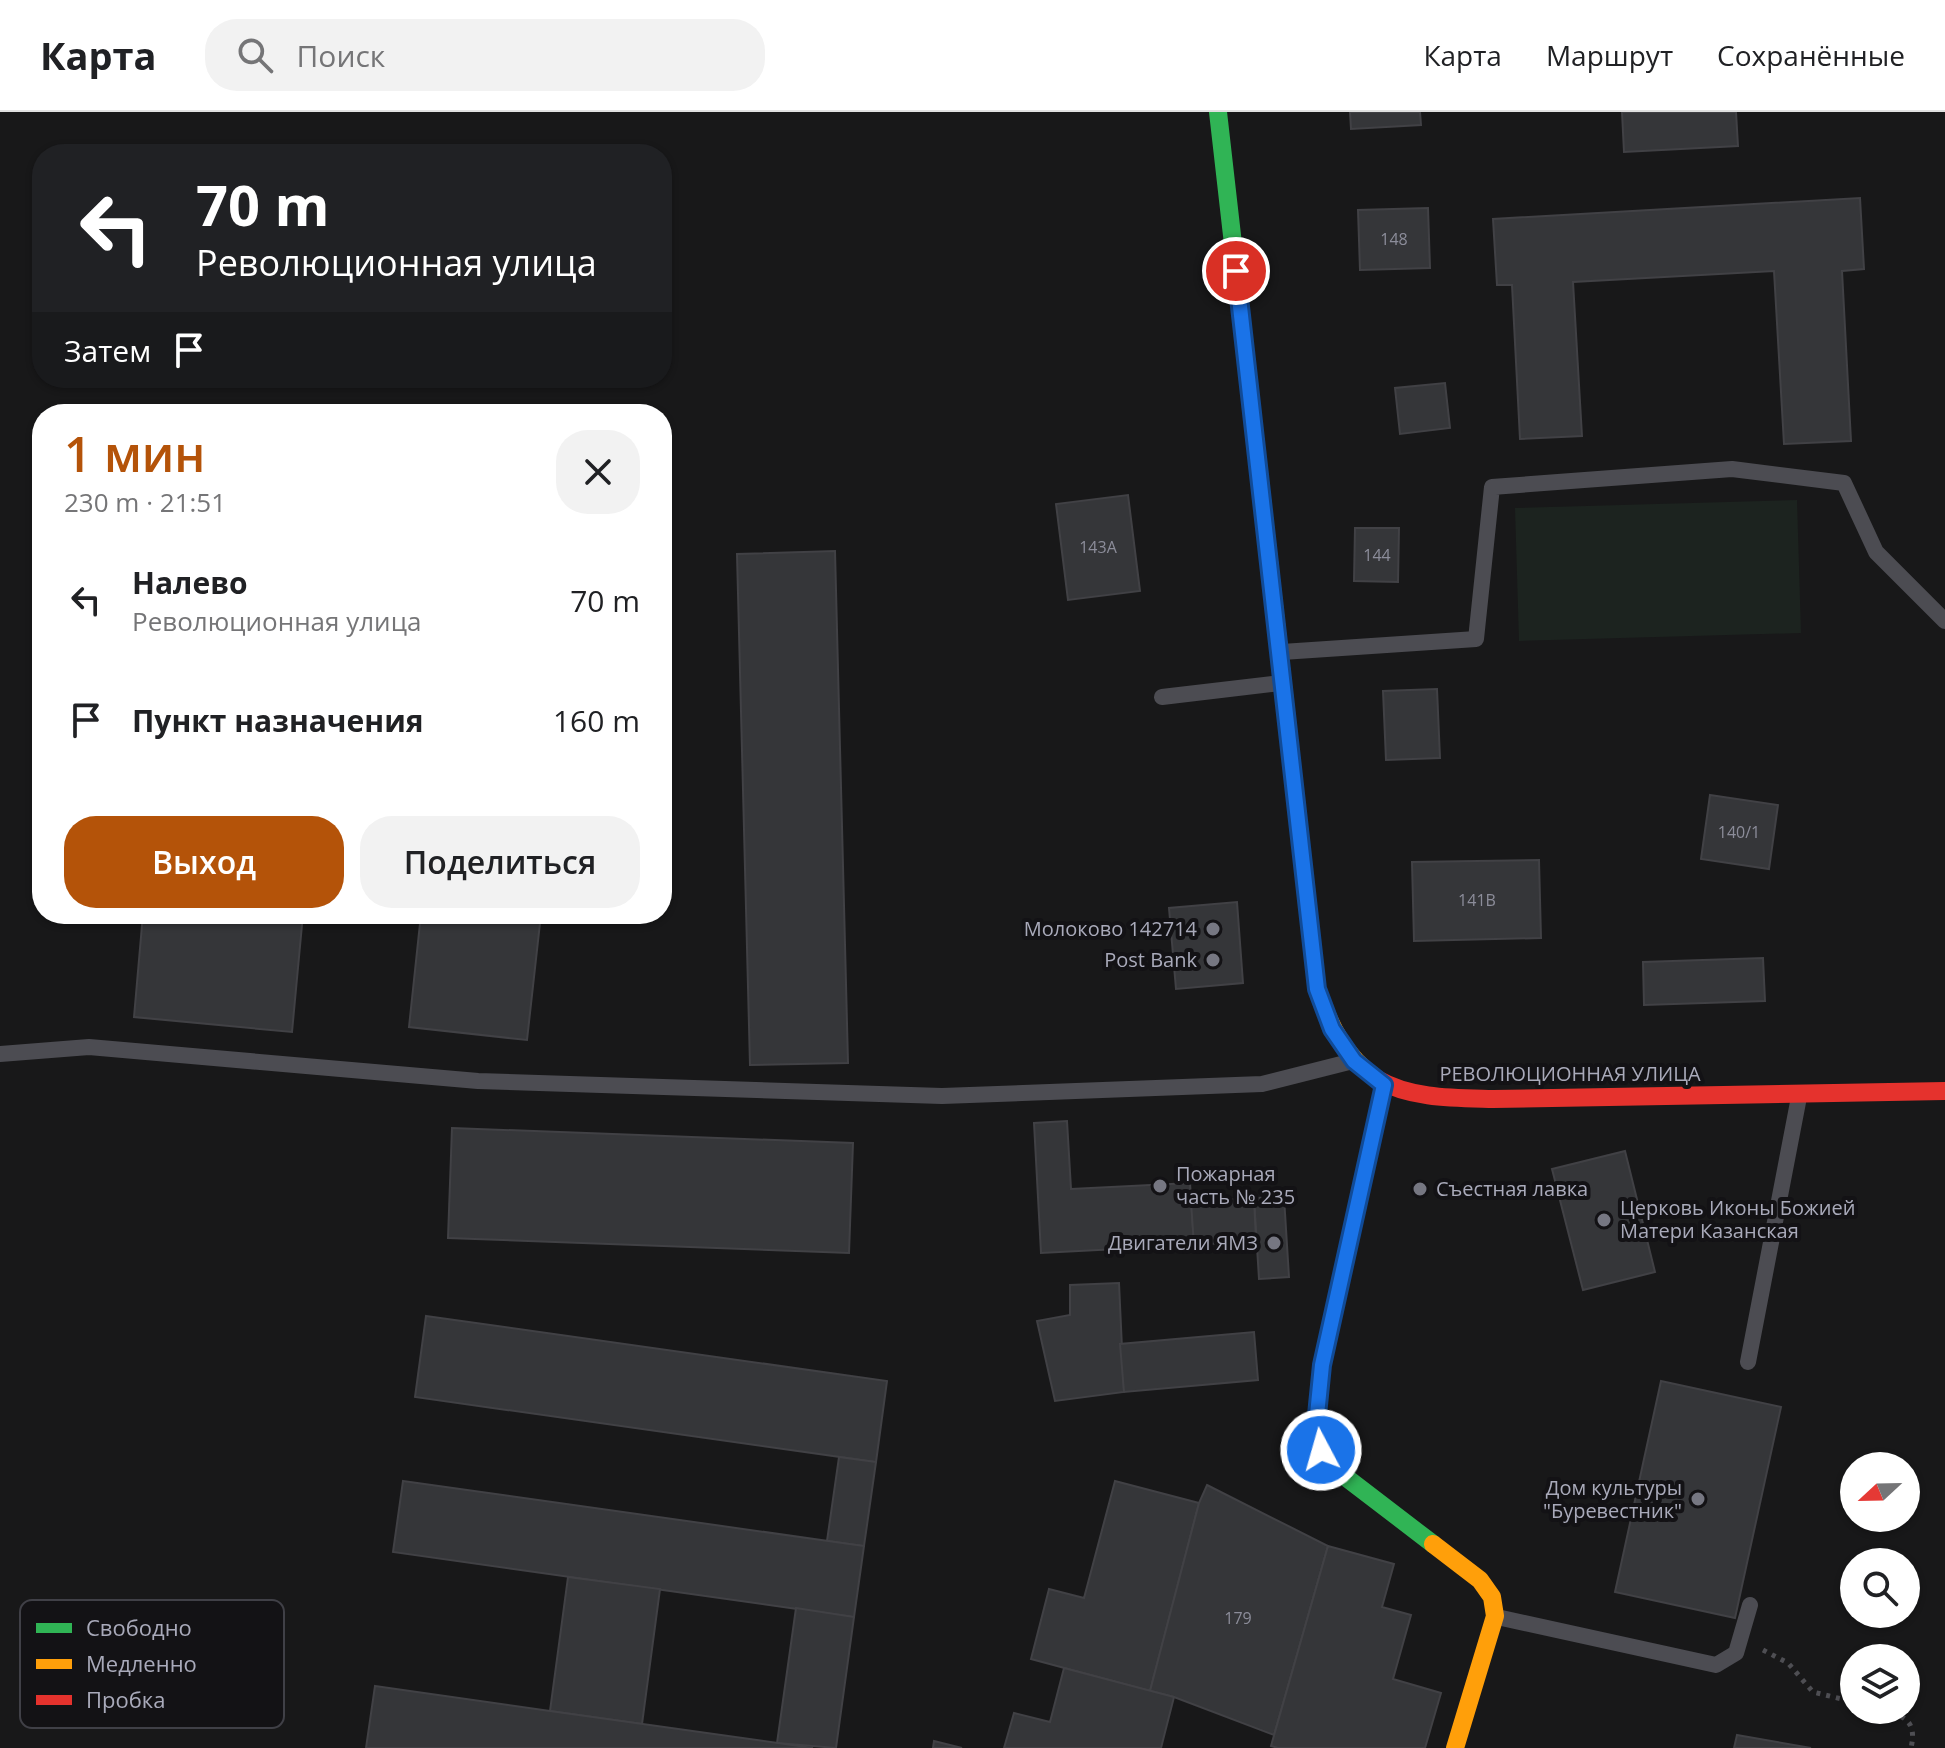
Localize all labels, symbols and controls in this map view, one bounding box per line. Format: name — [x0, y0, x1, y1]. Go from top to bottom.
search box — [205, 19, 765, 91]
text: Карта — [40, 29, 157, 81]
icon: search — [233, 33, 277, 77]
text: Поиск — [297, 35, 385, 76]
text: Карта — [1423, 36, 1502, 74]
text: Маршрут — [1546, 36, 1673, 74]
text: Сохранённые — [1717, 36, 1905, 74]
text: 70 m — [196, 166, 330, 242]
icon: left — [64, 176, 168, 280]
house number: 148 — [1380, 228, 1408, 250]
pin — [1202, 237, 1270, 305]
text: Революционная улица — [196, 238, 597, 287]
icon: arrive — [1214, 249, 1258, 293]
icon: arrive — [167, 328, 211, 372]
text: Затем — [64, 330, 151, 371]
text: 1 мин — [64, 421, 205, 486]
button: close — [556, 430, 640, 514]
text: 230 m · 21:51 — [64, 484, 226, 520]
house number: 143А — [1079, 536, 1118, 558]
house number: 144 — [1363, 544, 1391, 566]
text: Налево — [132, 562, 248, 603]
icon: left — [64, 578, 108, 622]
text: 70 m — [570, 580, 640, 621]
text: Революционная улица — [132, 603, 421, 639]
icon: arrive — [64, 698, 108, 742]
text: Пункт назначения — [132, 700, 424, 741]
text: 160 m — [553, 700, 640, 741]
button: Выход — [64, 816, 344, 908]
button: Поделиться — [360, 816, 640, 908]
house number: 140/1 — [1718, 821, 1760, 843]
house number: 141В — [1458, 889, 1496, 911]
place label: Молоково 142714 — [1024, 915, 1198, 942]
marker: Молоково 142714 — [1204, 920, 1222, 938]
place label: Post Bank — [1104, 946, 1197, 973]
marker: Post Bank — [1204, 951, 1222, 969]
street label: РЕВОЛЮЦИОННАЯ УЛИЦА — [1439, 1060, 1701, 1087]
place label: Пожарная часть № 235 — [1176, 1160, 1295, 1210]
place label: Съестная лавка — [1436, 1175, 1588, 1202]
marker: Пожарная часть № 235 — [1151, 1177, 1169, 1195]
marker: Съестная лавка — [1411, 1180, 1429, 1198]
place label: Церковь Иконы Божией Матери Казанская — [1620, 1194, 1855, 1244]
marker: Церковь Иконы Божией Матери Казанская — [1595, 1211, 1613, 1229]
place label: Двигатели ЯМЗ — [1108, 1229, 1258, 1256]
marker: Двигатели ЯМЗ — [1265, 1234, 1283, 1252]
position arrow — [1279, 1408, 1363, 1492]
north arrow — [1840, 1452, 1920, 1532]
map controls — [1840, 1452, 1920, 1724]
place label: Дом культуры "Буревестник" — [1543, 1474, 1682, 1524]
marker: Дом культуры "Буревестник" — [1689, 1490, 1707, 1508]
button: search — [1840, 1548, 1920, 1628]
legend — [20, 1600, 284, 1728]
house number: 179 — [1224, 1607, 1252, 1629]
text: Свободно — [86, 1612, 192, 1642]
button: layers — [1840, 1644, 1920, 1724]
text: Медленно — [86, 1648, 197, 1678]
text: Пробка — [86, 1684, 165, 1714]

